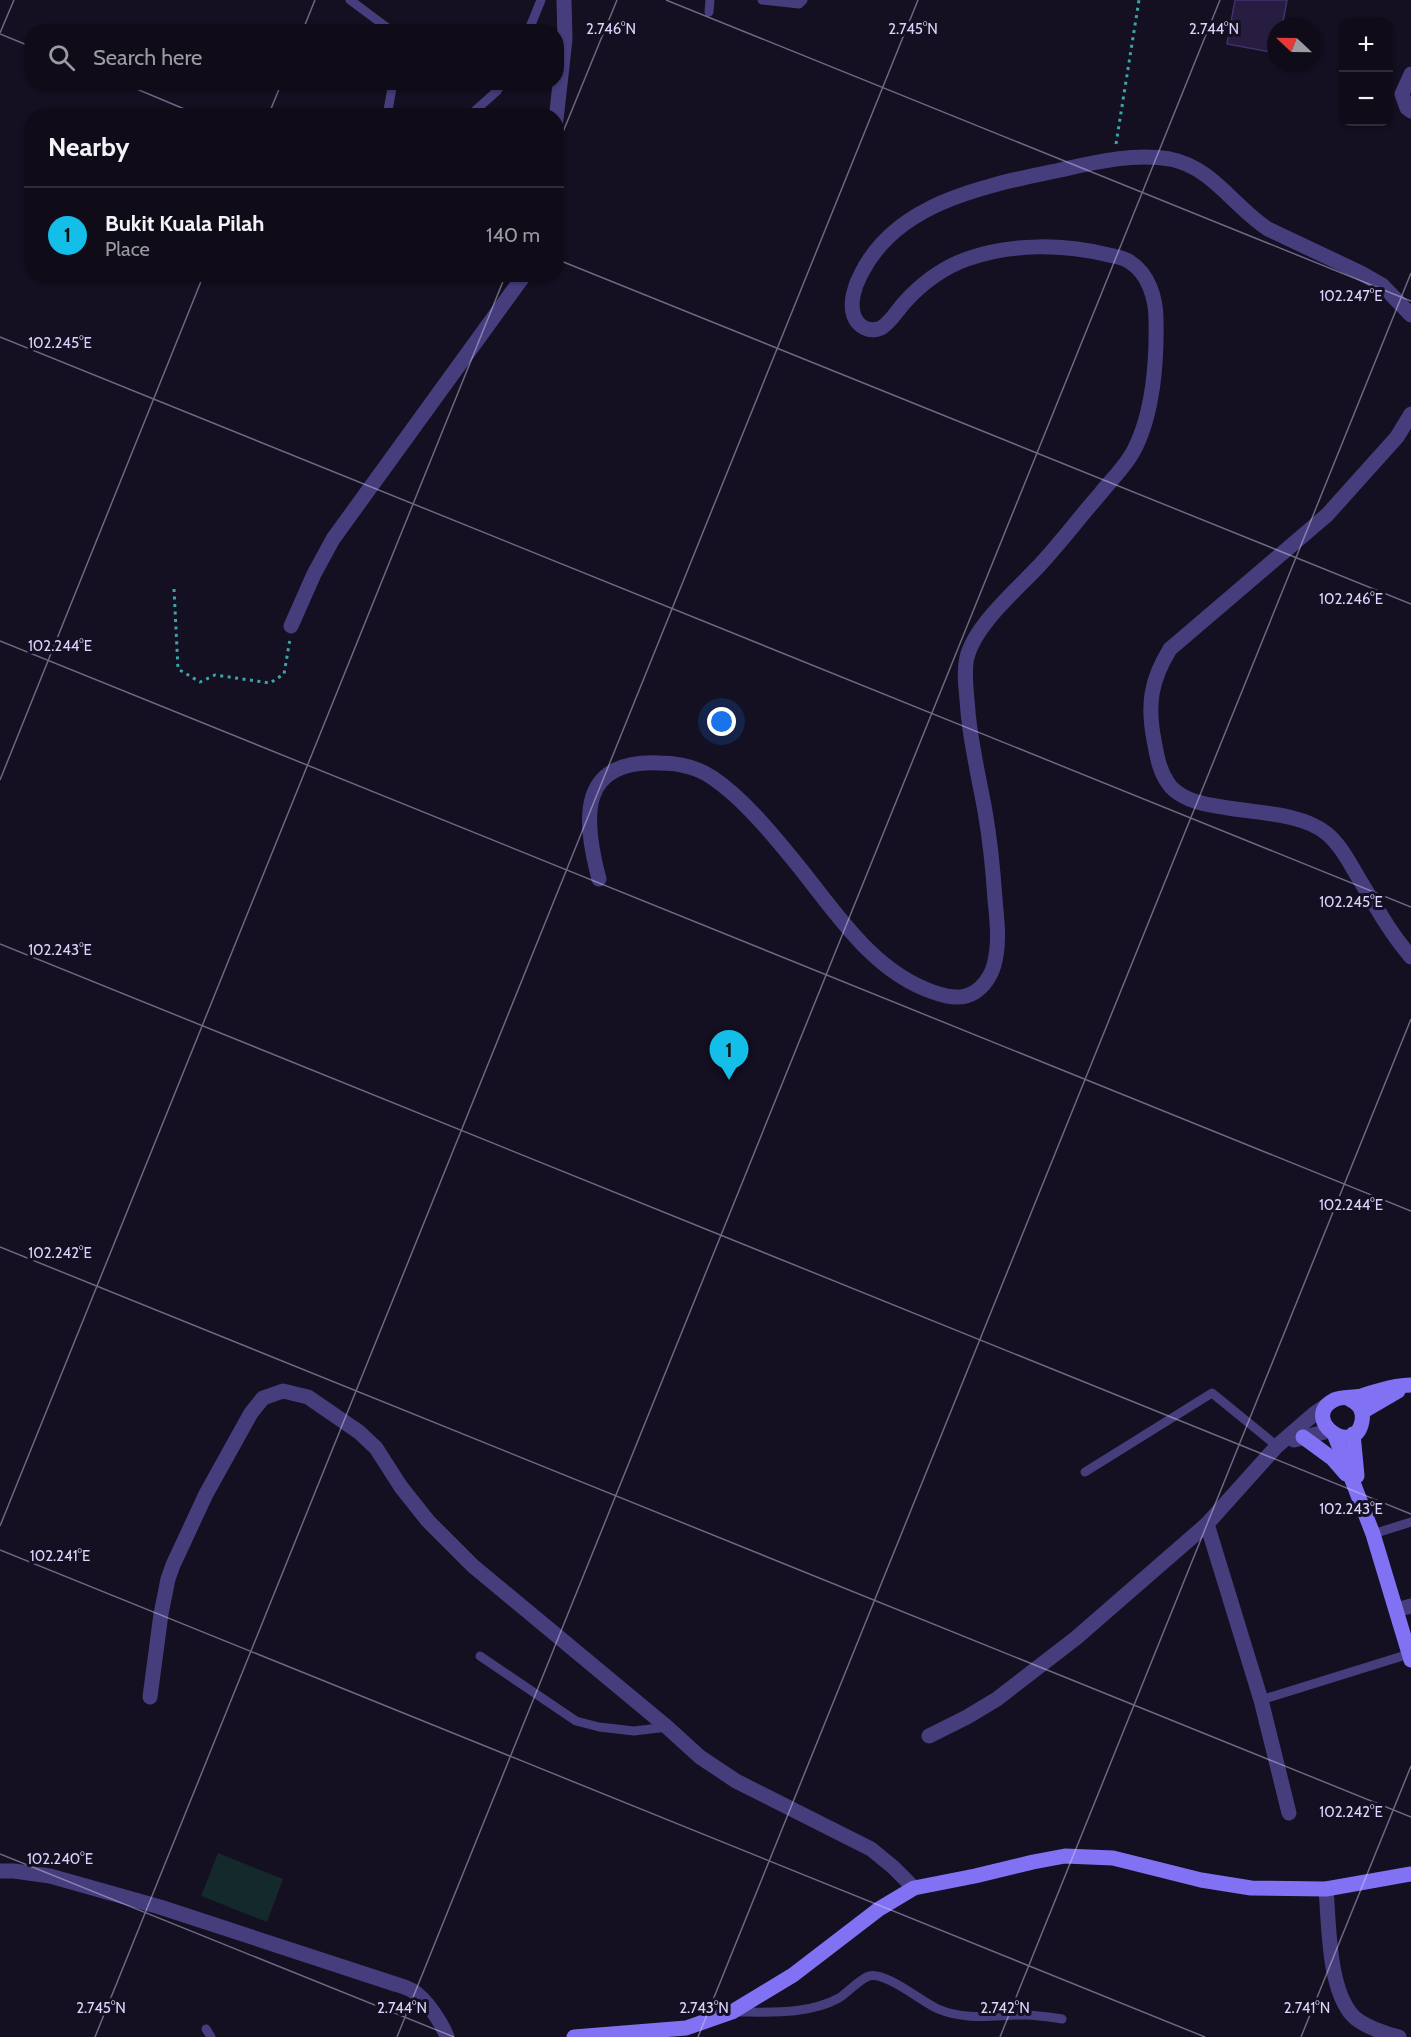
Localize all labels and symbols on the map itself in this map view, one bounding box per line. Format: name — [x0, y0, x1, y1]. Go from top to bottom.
north arrow — [1267, 18, 1321, 72]
text: 2.746°N — [586, 20, 636, 38]
text: 2.745°N — [888, 20, 938, 38]
text: 2.744°N — [1189, 20, 1239, 38]
text: 102.247°E — [1319, 287, 1383, 305]
text: 102.245°E — [28, 334, 92, 352]
text: 102.246°E — [1319, 590, 1383, 608]
text: 102.244°E — [28, 637, 92, 655]
your location — [707, 707, 736, 736]
text: 102.245°E — [1319, 893, 1383, 911]
text: 102.243°E — [28, 941, 92, 959]
pin: 1 — [710, 1030, 748, 1080]
text: 102.244°E — [1319, 1196, 1383, 1214]
text: 102.242°E — [28, 1244, 92, 1262]
text: 102.243°E — [1319, 1500, 1383, 1518]
text: 102.241°E — [30, 1547, 90, 1565]
text: 102.242°E — [1319, 1803, 1383, 1821]
text: 102.240°E — [27, 1850, 93, 1868]
text: 2.745°N — [76, 1999, 126, 2017]
text: 2.744°N — [377, 1999, 427, 2017]
text: 2.743°N — [679, 1999, 729, 2017]
text: 2.742°N — [980, 1999, 1030, 2017]
text: 2.741°N — [1284, 1999, 1330, 2017]

